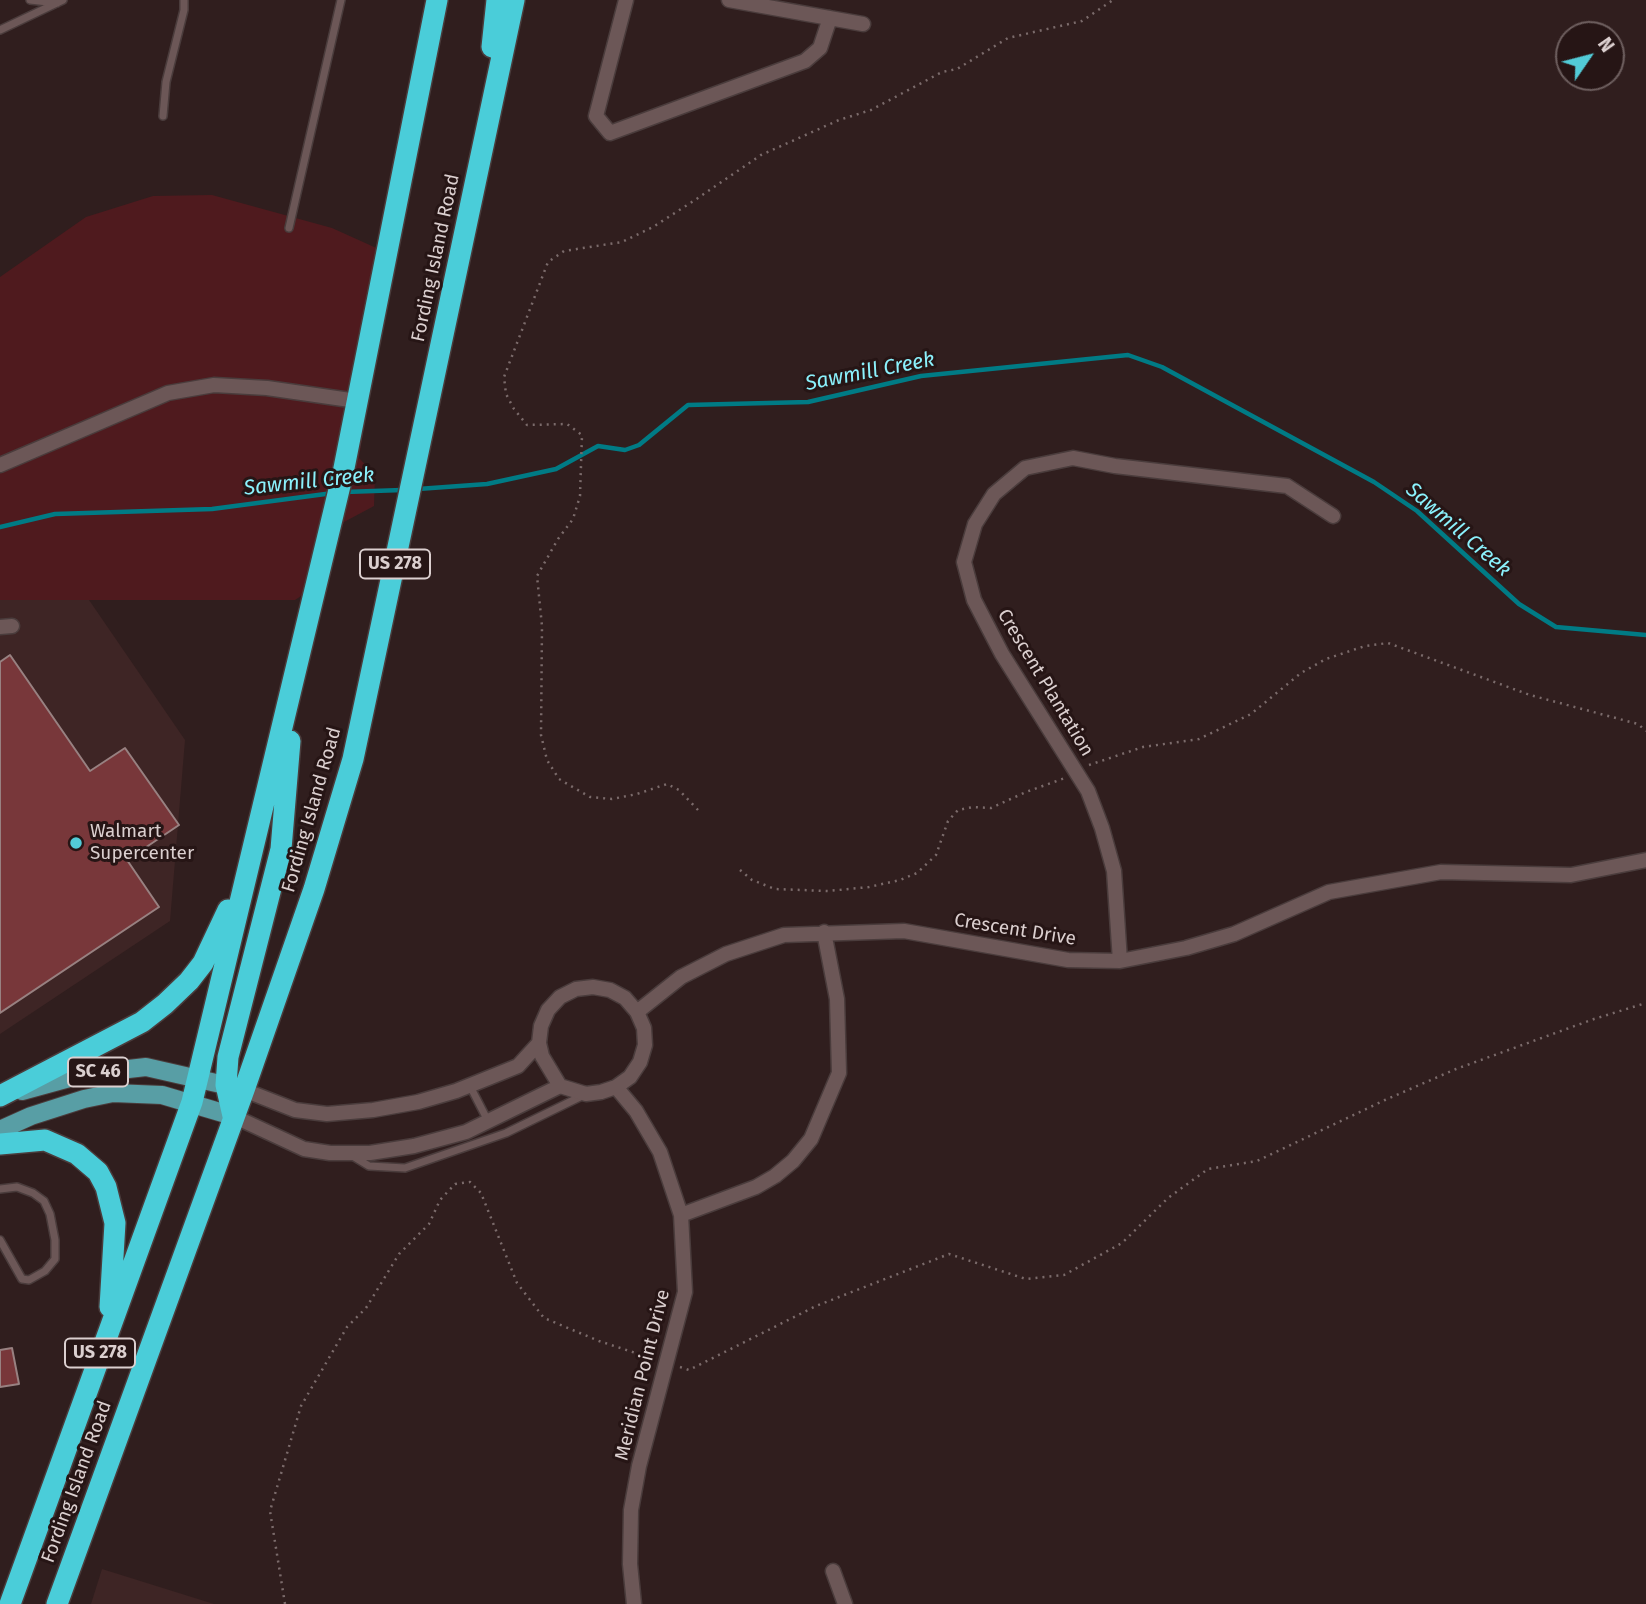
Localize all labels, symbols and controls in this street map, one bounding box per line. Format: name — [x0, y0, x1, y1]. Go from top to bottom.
north arrow — [1555, 21, 1625, 91]
text: N — [1593, 33, 1619, 57]
street label: Fording Island Road — [407, 172, 465, 344]
water label: Sawmill Creek — [803, 347, 937, 397]
water label: Sawmill Creek — [242, 463, 376, 501]
water label: Sawmill Creek — [1400, 477, 1516, 583]
road number: US 278 — [360, 550, 430, 578]
street label: Crescent Plantation — [992, 605, 1098, 761]
street label: Fording Island Road — [277, 725, 347, 895]
place label: Walmart Supercenter — [90, 821, 194, 865]
marker: Walmart Supercenter — [68, 835, 84, 851]
street label: Crescent Drive — [952, 909, 1078, 951]
road number: SC 46 — [68, 1058, 128, 1086]
street label: Meridian Point Drive — [611, 1287, 675, 1463]
road number: US 278 — [65, 1338, 135, 1368]
street label: Fording Island Road — [37, 1398, 117, 1566]

